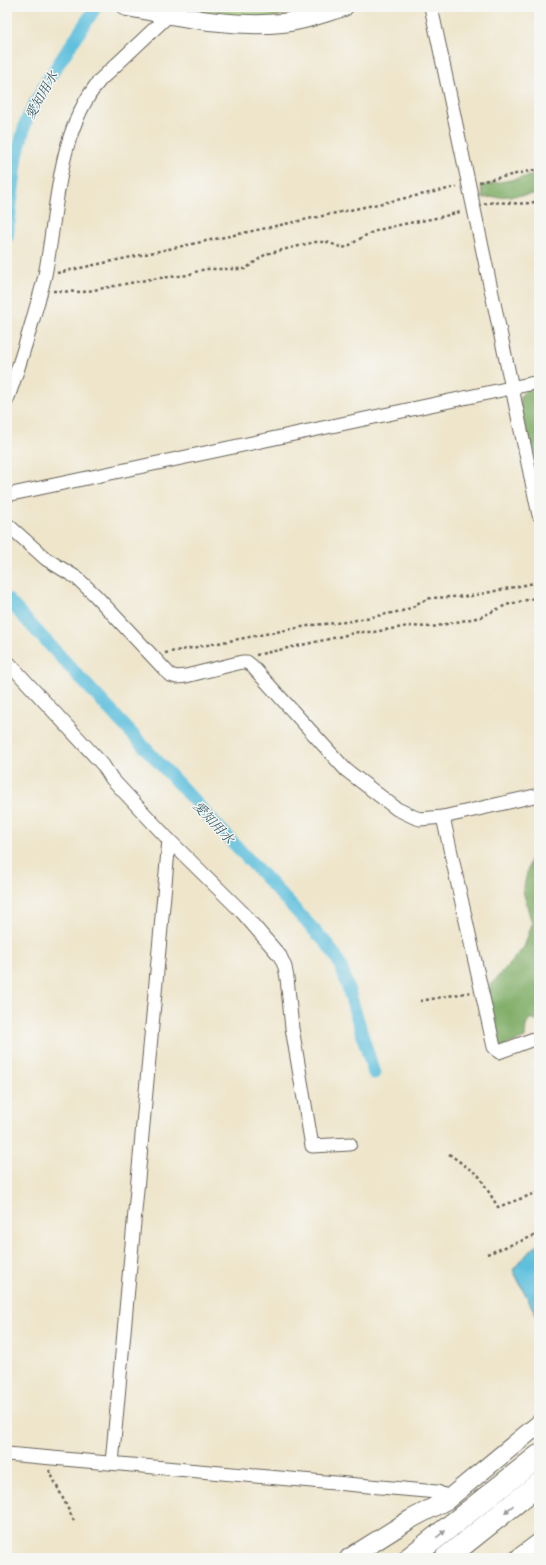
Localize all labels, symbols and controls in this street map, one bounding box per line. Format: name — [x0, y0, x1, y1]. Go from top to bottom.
water label: 愛知用水 — [23, 68, 62, 122]
water label: 愛知用水 — [190, 799, 237, 848]
one-way arrow — [504, 1504, 514, 1513]
one-way arrow — [435, 1530, 446, 1538]

